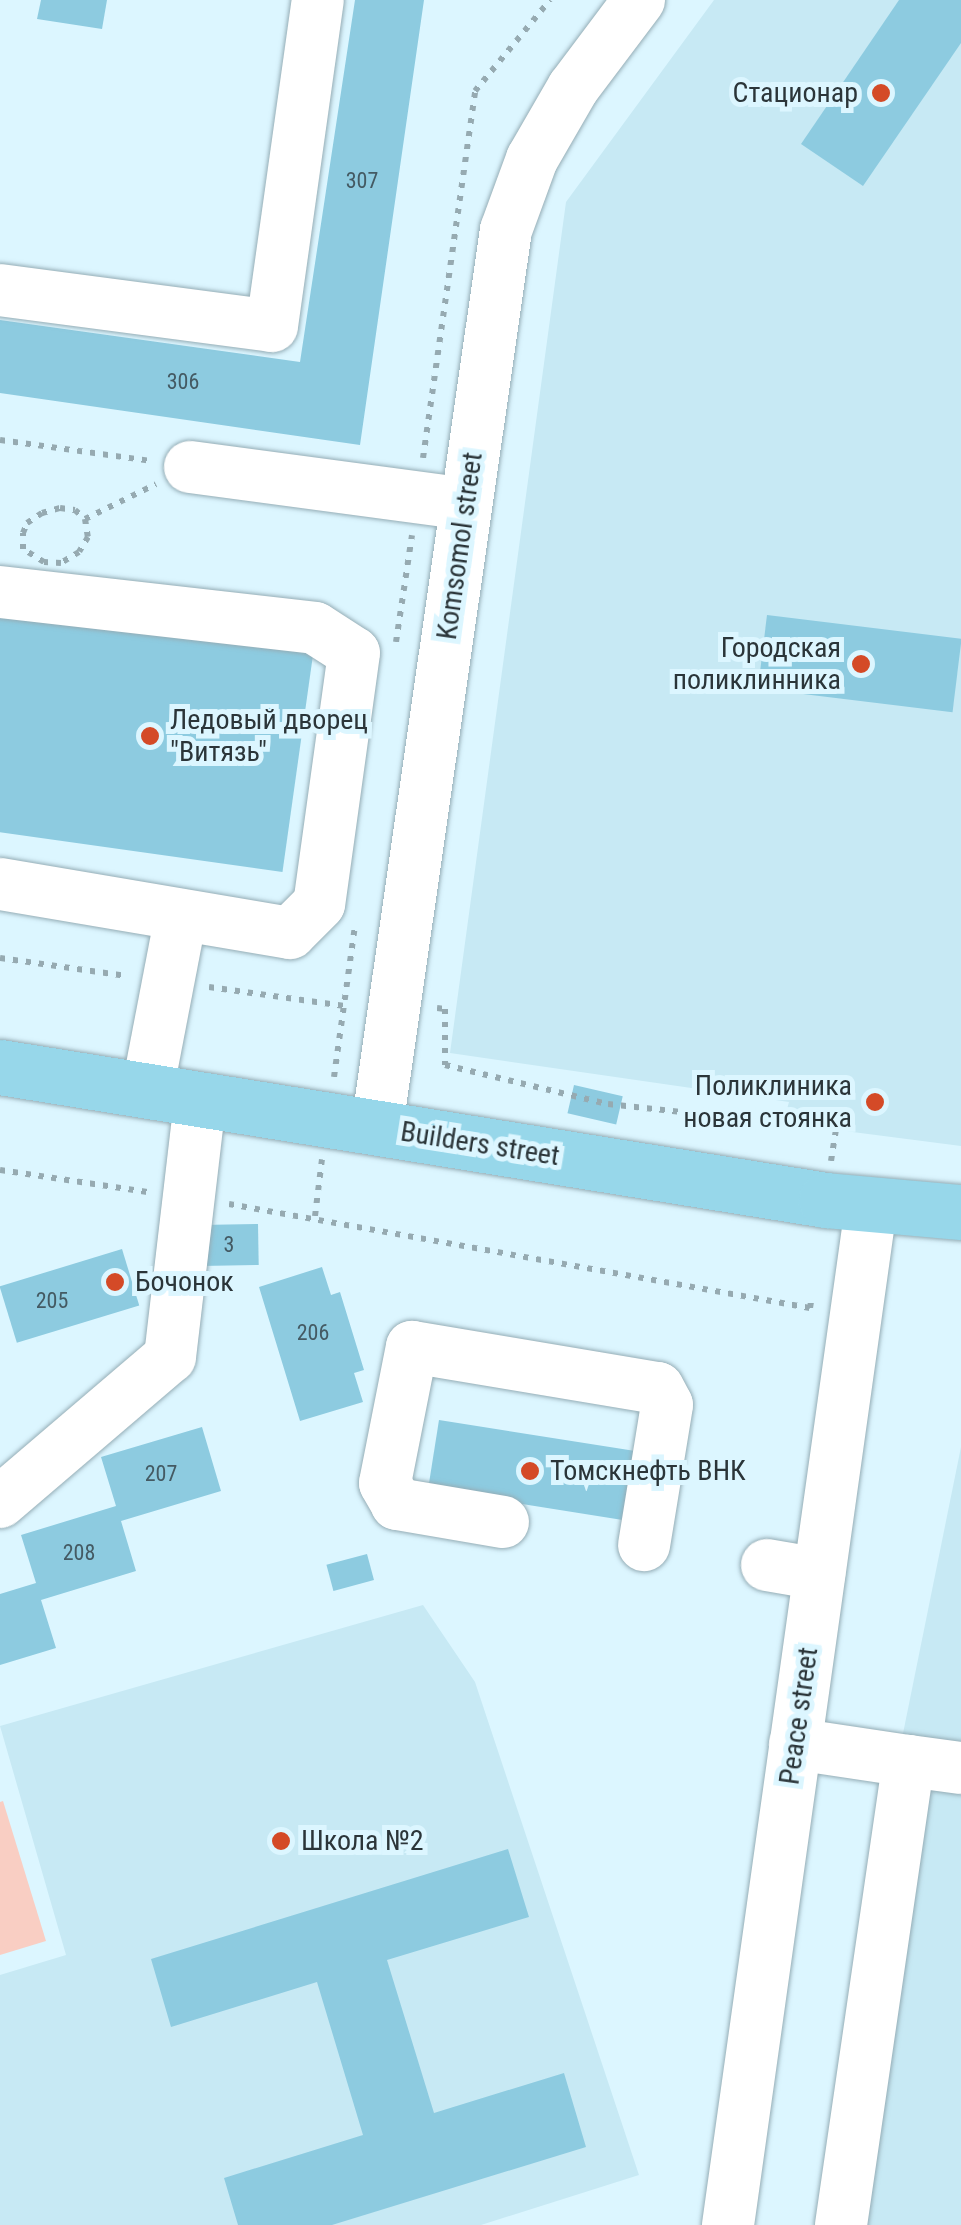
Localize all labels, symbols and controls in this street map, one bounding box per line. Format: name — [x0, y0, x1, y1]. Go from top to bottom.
place label: Стационар — [733, 76, 858, 110]
marker: Стационар — [868, 80, 894, 106]
house number: 307 — [346, 168, 378, 194]
house number: 306 — [167, 369, 199, 395]
street label: Komsomol street — [430, 450, 490, 642]
place label: Городская поликлинника — [673, 631, 841, 697]
marker: Городская поликлинника — [850, 653, 872, 675]
place label: Ледовый дворец "Витязь" — [170, 703, 368, 769]
marker: Ледовый дворец "Витязь" — [139, 725, 161, 747]
place label: Поликлиника новая стоянка — [683, 1069, 852, 1135]
marker: Поликлиника новая стоянка — [862, 1089, 888, 1115]
street label: Builders street — [398, 1115, 562, 1173]
house number: 3 — [224, 1232, 234, 1258]
place label: Бочонок — [135, 1265, 234, 1299]
marker: Бочонок — [104, 1271, 126, 1293]
house number: 205 — [36, 1288, 68, 1314]
house number: 206 — [297, 1320, 329, 1346]
place label: Томскнефть ВНК — [550, 1454, 746, 1488]
marker: Томскнефть ВНК — [519, 1460, 541, 1482]
house number: 207 — [145, 1461, 177, 1487]
house number: 208 — [63, 1540, 95, 1566]
street label: Peace street — [773, 1645, 825, 1787]
place label: Школа №2 — [301, 1824, 424, 1858]
marker: Школа №2 — [270, 1830, 292, 1852]

